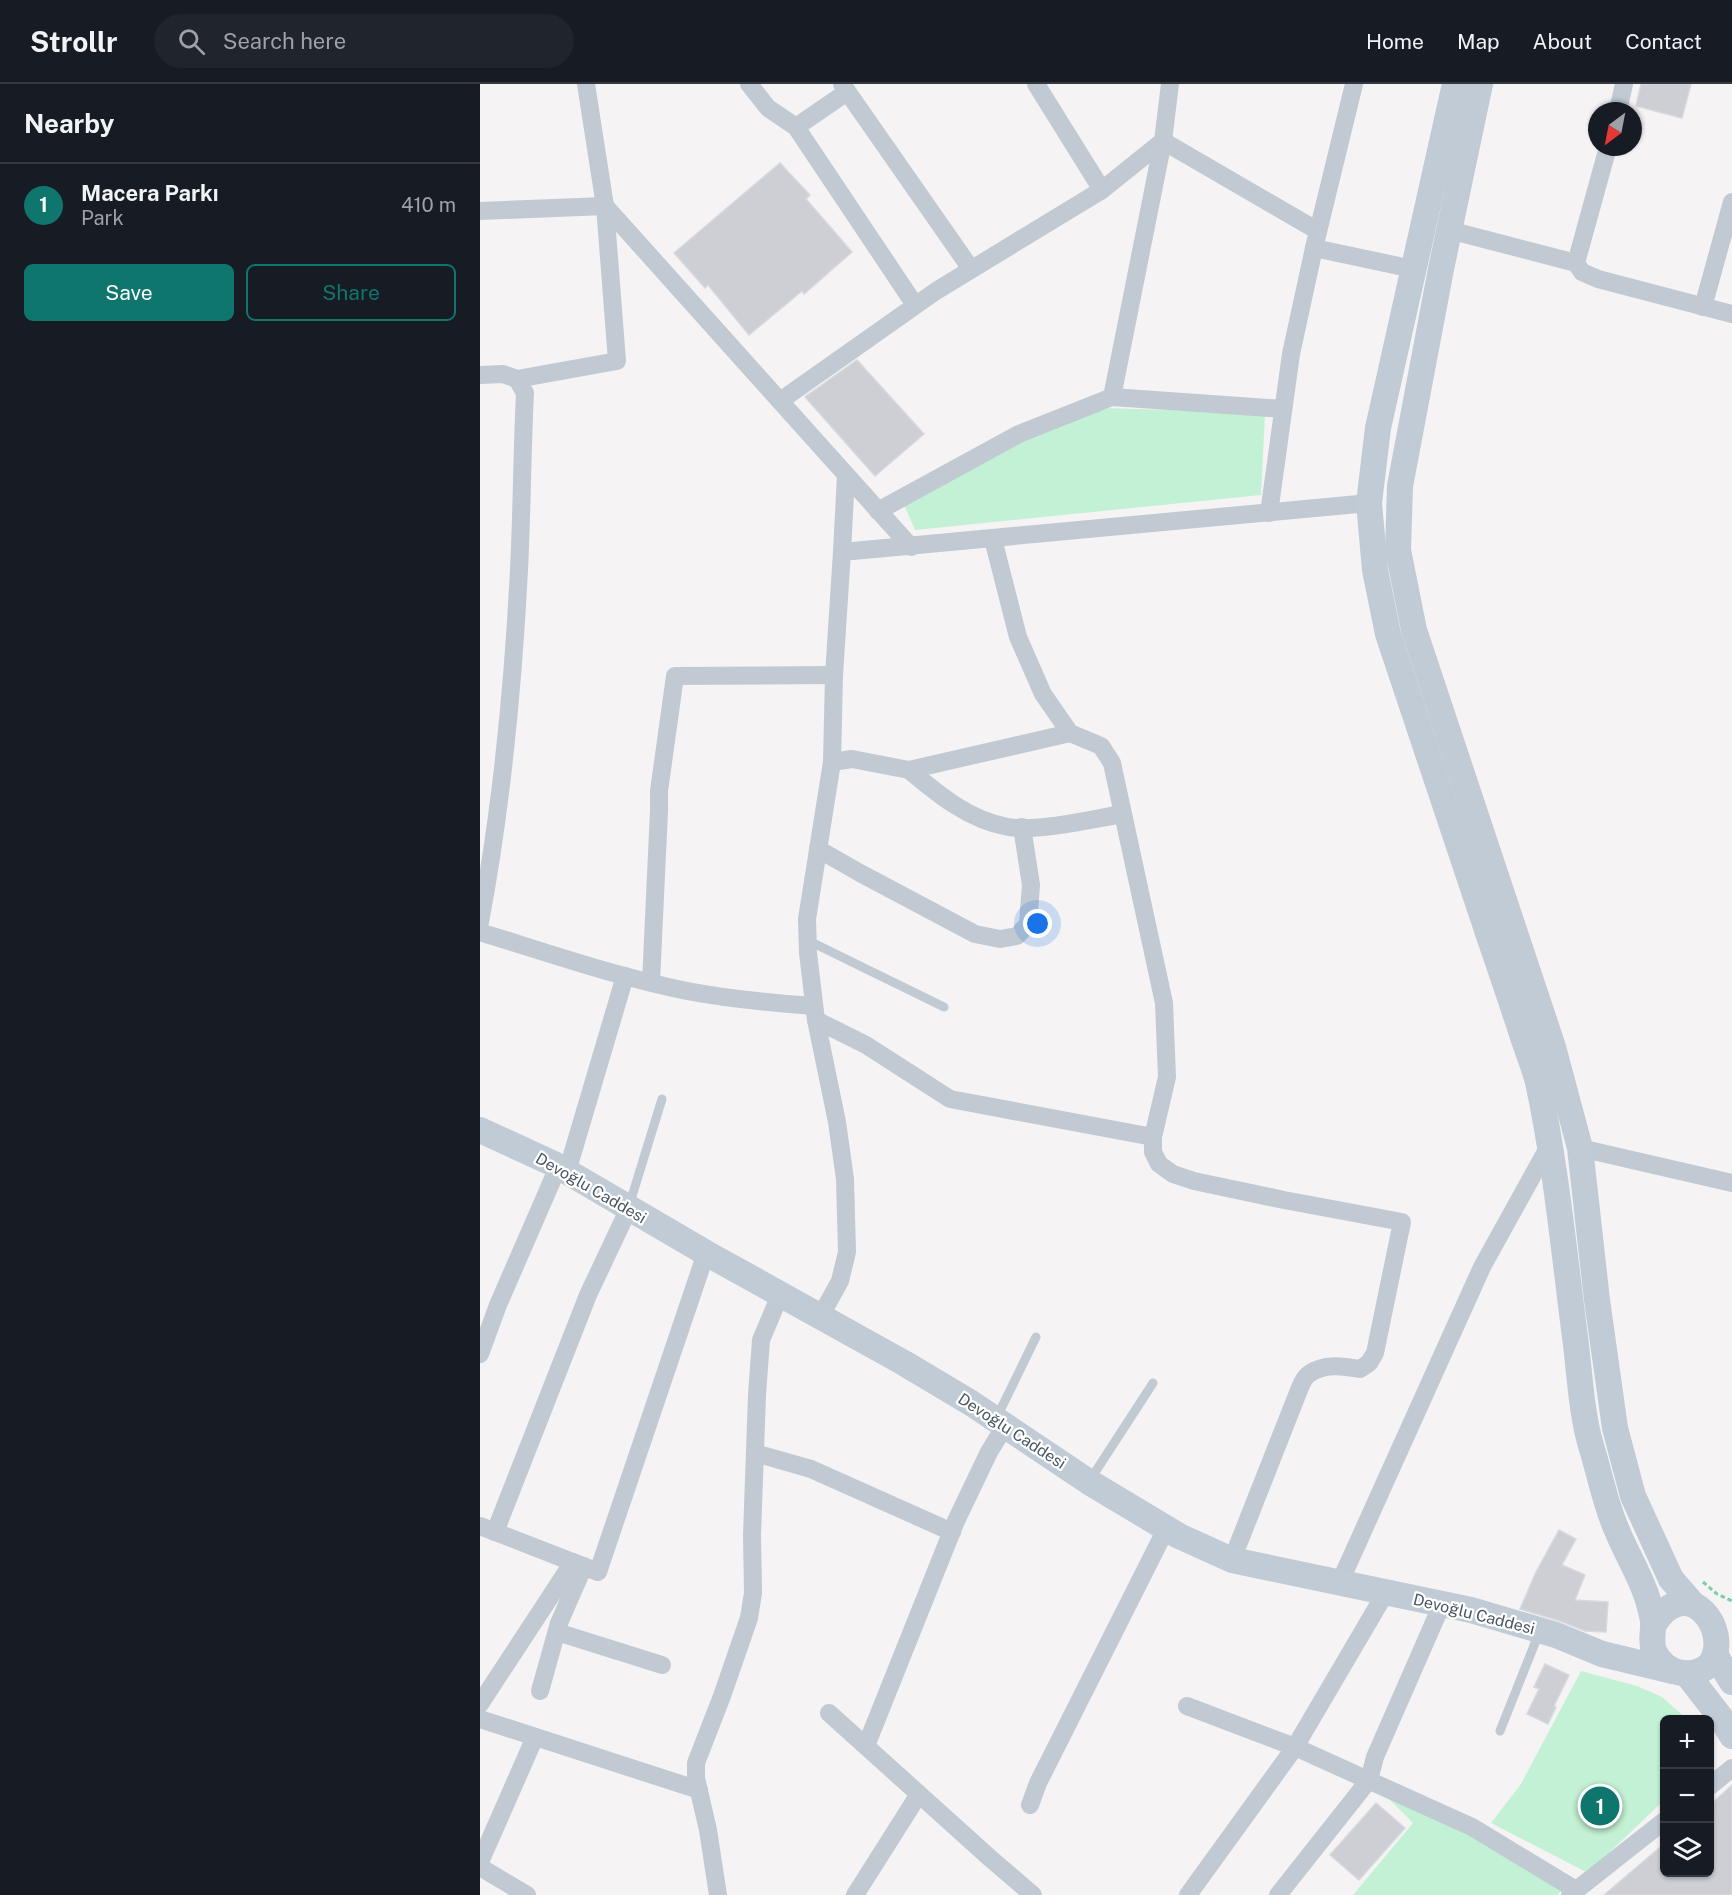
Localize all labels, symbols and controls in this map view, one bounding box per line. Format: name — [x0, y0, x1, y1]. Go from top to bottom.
search box — [154, 14, 574, 68]
text: Strollr — [30, 25, 118, 58]
icon: search — [175, 25, 208, 58]
text: Search here — [223, 28, 346, 54]
text: Home — [1366, 29, 1424, 54]
text: Map — [1457, 29, 1500, 54]
text: About — [1533, 29, 1592, 54]
text: Contact — [1625, 29, 1702, 54]
north arrow — [1588, 102, 1642, 156]
text: Nearby — [24, 108, 114, 139]
text: Macera Parkı — [81, 180, 219, 206]
text: 1 — [39, 193, 48, 217]
text: 410 m — [401, 193, 456, 217]
text: Park — [81, 206, 124, 230]
button: Save — [24, 264, 234, 321]
button: Share — [246, 264, 456, 321]
your location — [1023, 909, 1052, 938]
street label: Devoğlu Caddesi — [532, 1149, 650, 1227]
street label: Devoğlu Caddesi — [955, 1389, 1069, 1473]
street label: Devoğlu Caddesi — [1411, 1590, 1537, 1638]
map controls — [1660, 1715, 1714, 1877]
button: + — [1660, 1715, 1714, 1769]
button: − — [1660, 1769, 1714, 1823]
pin: 1 — [1580, 1784, 1620, 1828]
button: layers — [1660, 1823, 1714, 1877]

